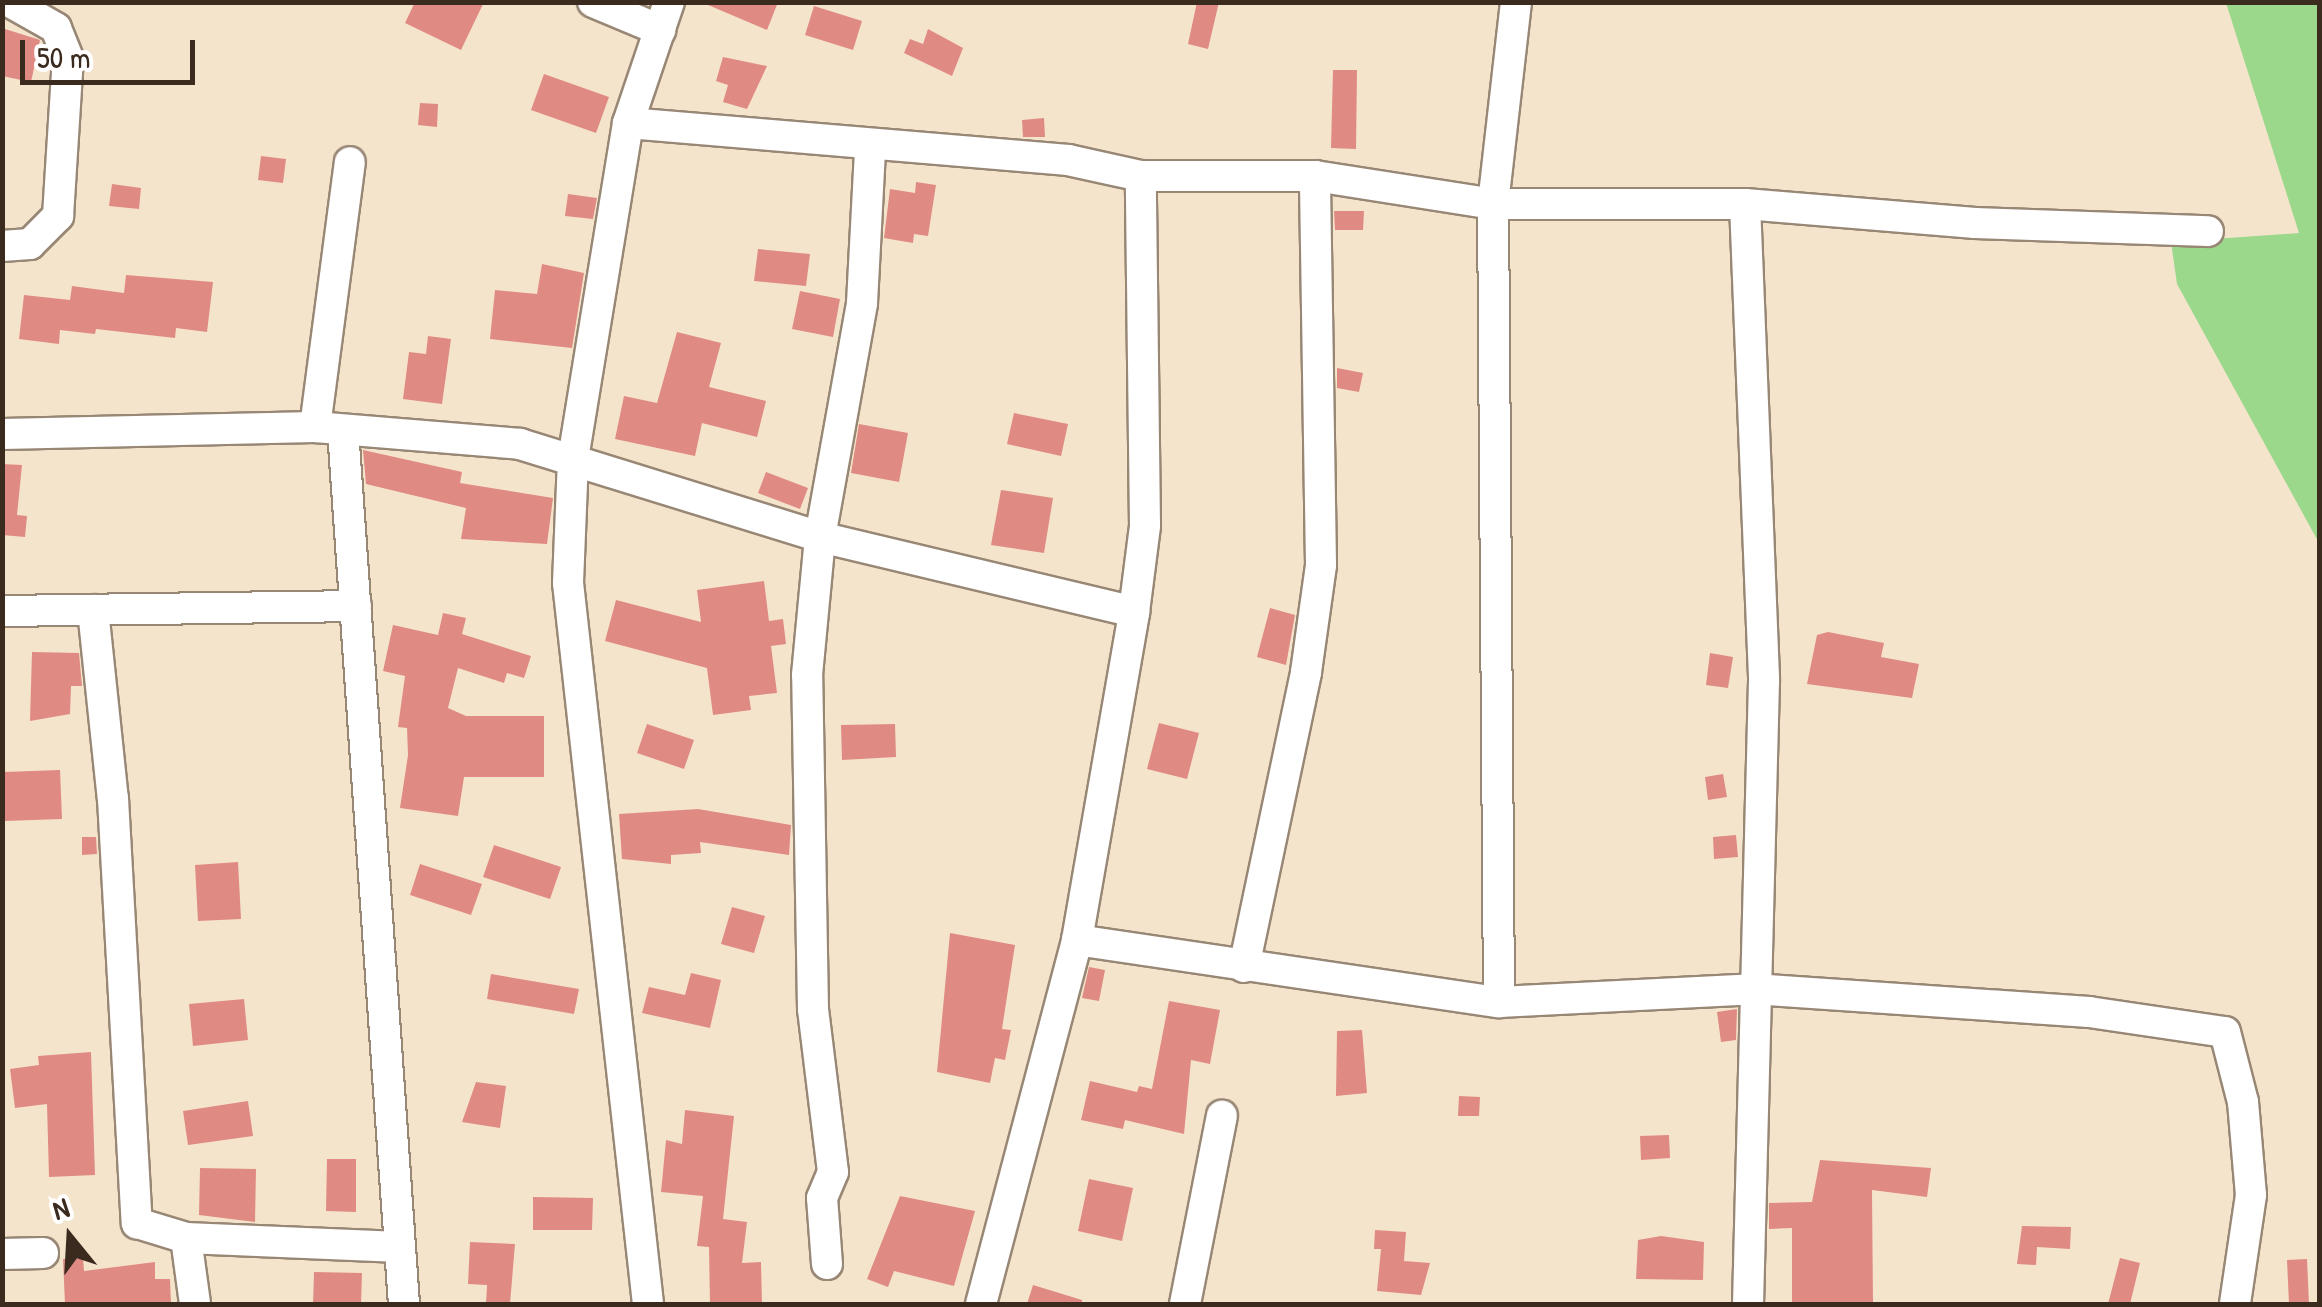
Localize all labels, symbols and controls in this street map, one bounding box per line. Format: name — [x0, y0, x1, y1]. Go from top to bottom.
scale bar — [25, 20, 200, 82]
text: 50 m — [37, 37, 90, 77]
north arrow — [20, 1187, 120, 1287]
text: N — [48, 1188, 74, 1229]

